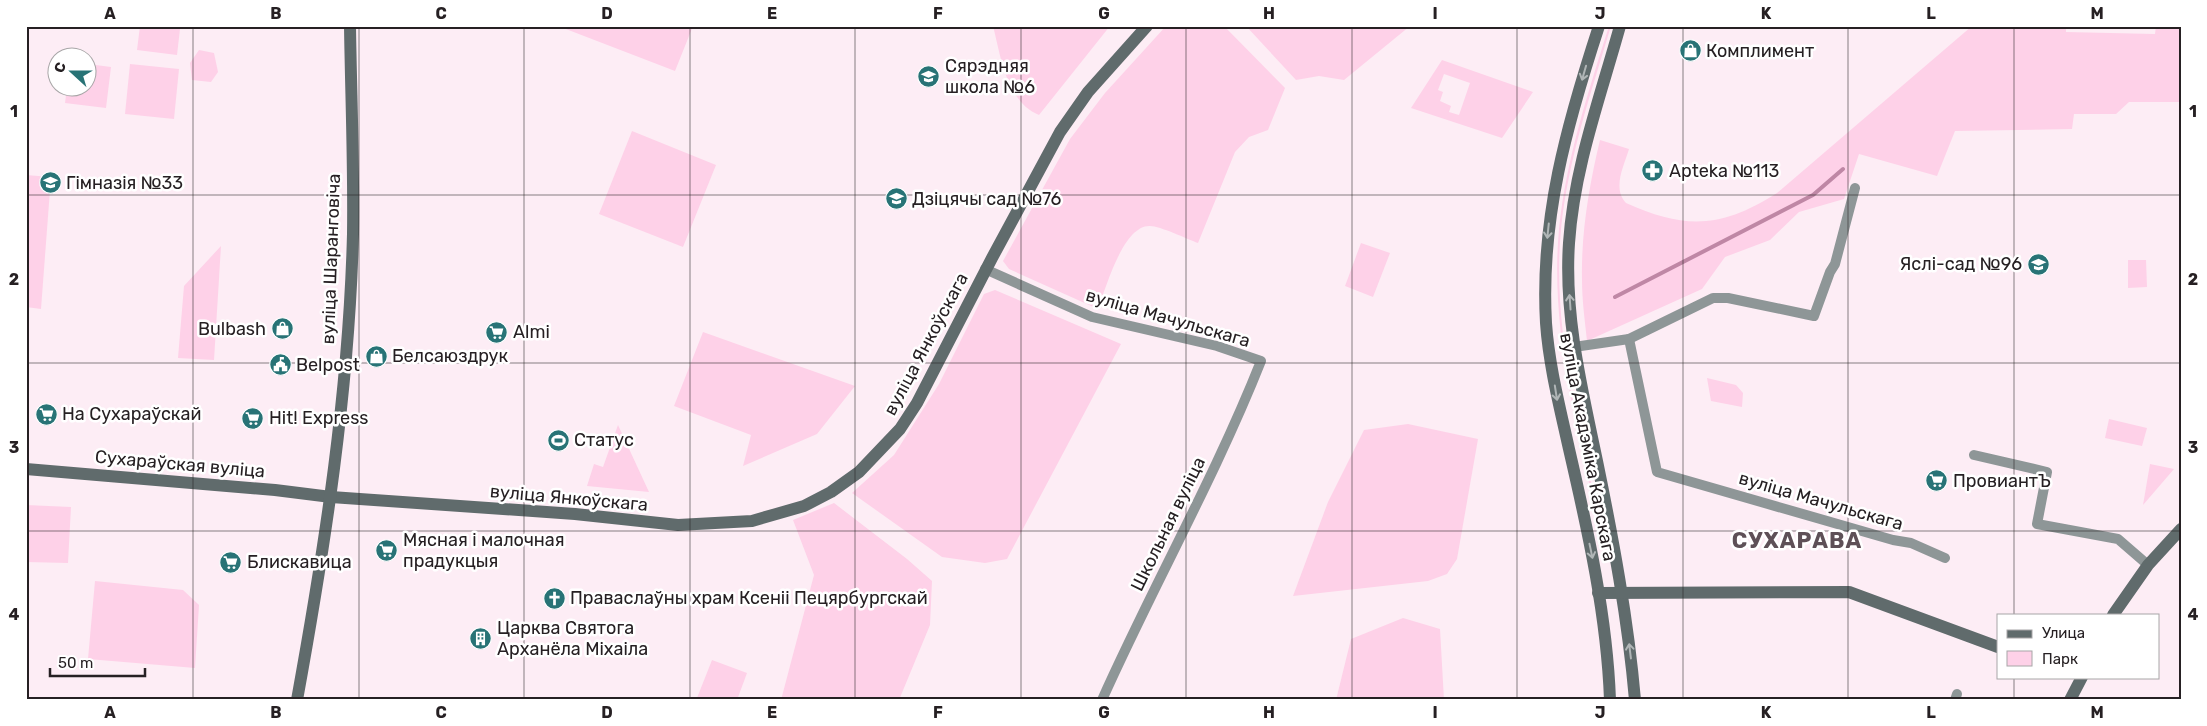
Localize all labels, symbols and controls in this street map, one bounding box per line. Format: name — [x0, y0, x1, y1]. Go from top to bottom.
text: A — [104, 4, 116, 23]
text: B — [270, 4, 282, 23]
text: C — [435, 4, 447, 23]
text: D — [601, 4, 613, 23]
text: E — [767, 4, 777, 23]
text: F — [933, 4, 943, 23]
text: G — [1098, 4, 1110, 23]
text: H — [1263, 4, 1275, 23]
text: I — [1432, 4, 1438, 23]
text: J — [1595, 4, 1605, 23]
text: K — [1761, 4, 1772, 23]
text: L — [1926, 4, 1936, 23]
text: M — [2090, 4, 2104, 23]
shop icon: Комплимент — [1678, 39, 1702, 63]
place label: Комплимент — [1706, 40, 1814, 62]
north arrow — [48, 48, 98, 98]
place label: Сярэдняя школа №6 — [945, 55, 1035, 98]
text: С — [51, 60, 70, 75]
school or university icon: Сярэдняя школа №6 — [917, 64, 941, 88]
one-way arrow — [1579, 64, 1589, 80]
text: 1 — [10, 102, 18, 121]
text: 1 — [2189, 102, 2197, 121]
pharmacy icon: Apteka №113 — [1641, 159, 1665, 183]
place label: Apteka №113 — [1669, 160, 1779, 182]
school or university icon: Гімназія №33 — [38, 171, 62, 195]
place label: Гімназія №33 — [66, 172, 183, 194]
street label: вуліца Шаранговіча — [317, 173, 345, 345]
school or university icon: Дзіцячы сад №76 — [884, 187, 908, 211]
place label: Дзіцячы сад №76 — [912, 188, 1062, 210]
one-way arrow — [1543, 223, 1553, 239]
school or university icon: Яслі-сад №96 — [2026, 252, 2050, 276]
place label: Яслі-сад №96 — [1899, 253, 2022, 275]
street label: вуліца Янкоўскага — [879, 269, 973, 419]
text: 2 — [9, 270, 19, 289]
text: 2 — [2188, 270, 2198, 289]
street label: вуліца Мачульскага — [1083, 284, 1253, 352]
one-way arrow — [1565, 294, 1574, 310]
shop icon: Bulbash — [270, 317, 294, 341]
place label: Bulbash — [198, 318, 266, 340]
supermarket icon: Almi — [485, 320, 509, 344]
place label: Almi — [513, 321, 550, 343]
street label: вуліца Акадэміка Карскага — [1555, 331, 1621, 563]
shop icon: Белсаюздрук — [364, 344, 388, 368]
place label: Белсаюздрук — [392, 345, 508, 367]
public building icon: Belpost — [268, 353, 292, 377]
place label: Belpost — [296, 354, 360, 376]
one-way arrow — [1552, 384, 1562, 400]
supermarket icon: На Сухараўскай — [34, 402, 58, 426]
place label: На Сухараўскай — [62, 403, 201, 425]
supermarket icon: Hit! Express — [241, 406, 265, 430]
place label: Hit! Express — [269, 407, 369, 429]
sports icon: Статус — [546, 428, 570, 452]
place label: Статус — [574, 429, 634, 451]
text: 3 — [9, 438, 19, 457]
text: 3 — [2188, 438, 2198, 457]
street label: Сухараўская вуліца — [94, 446, 266, 482]
street label: Школьная вуліца — [1126, 453, 1210, 595]
street label: вуліца Мачульскага — [1736, 467, 1906, 535]
supermarket icon: ПровиантЪ — [1925, 469, 1949, 493]
place label: ПровиантЪ — [1953, 470, 2051, 492]
street label: вуліца Янкоўскага — [489, 480, 649, 516]
district label: СУХАРАВА — [1732, 527, 1862, 554]
place label: Мясная і малочная прадукцыя — [403, 529, 565, 572]
supermarket icon: Мясная і малочная прадукцыя — [375, 538, 399, 562]
one-way arrow — [1587, 543, 1596, 559]
supermarket icon: Блискавица — [219, 550, 243, 574]
place label: Блискавица — [247, 551, 352, 573]
church icon: Праваслаўны храм Ксеніі Пецярбургскай — [542, 586, 566, 610]
place label: Праваслаўны храм Ксеніі Пецярбургскай — [570, 587, 928, 609]
text: 4 — [9, 605, 20, 624]
text: 4 — [2188, 605, 2199, 624]
legend — [1997, 614, 2160, 678]
place label: Царква Святога Арханёла Міхаіла — [497, 617, 648, 660]
text: Улица — [2042, 624, 2085, 642]
building icon: Царква Святога Арханёла Міхаіла — [469, 626, 493, 650]
one-way arrow — [1625, 644, 1635, 660]
scale bar — [50, 646, 145, 678]
text: Парк — [2042, 650, 2078, 668]
text: 50 m — [58, 654, 93, 672]
text: A — [104, 703, 116, 722]
text: B — [270, 703, 282, 722]
text: C — [435, 703, 447, 722]
text: D — [601, 703, 613, 722]
text: E — [767, 703, 777, 722]
text: F — [933, 703, 943, 722]
text: G — [1098, 703, 1110, 722]
text: H — [1263, 703, 1275, 722]
text: I — [1432, 703, 1438, 722]
text: J — [1595, 703, 1605, 722]
text: K — [1761, 703, 1772, 722]
text: L — [1926, 703, 1936, 722]
text: M — [2090, 703, 2104, 722]

